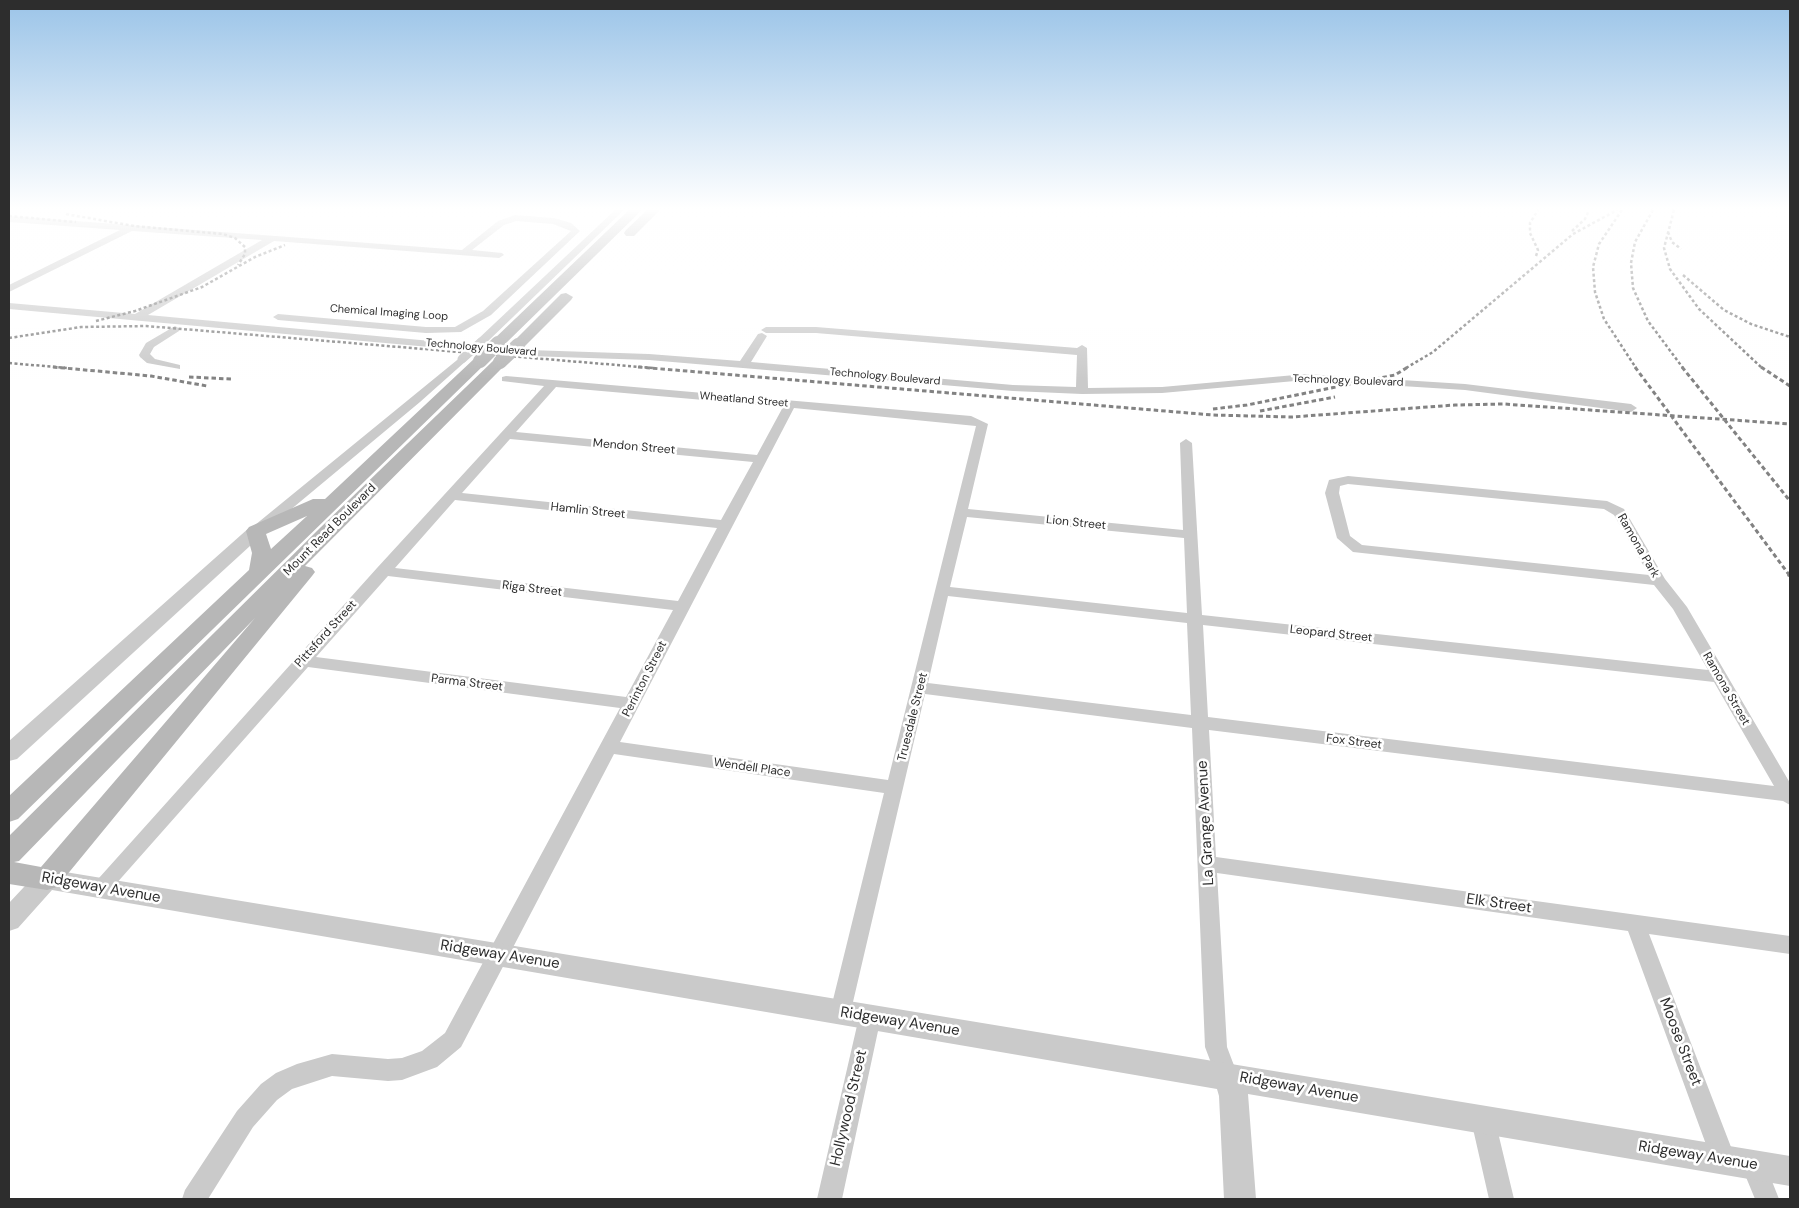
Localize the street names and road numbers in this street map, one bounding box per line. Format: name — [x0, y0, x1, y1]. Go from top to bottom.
street label: Chemical Imaging Loop — [329, 302, 449, 324]
street label: Technology Boulevard — [425, 337, 537, 359]
street label: Technology Boulevard — [829, 366, 941, 388]
street label: Technology Boulevard — [1292, 372, 1404, 390]
street label: Wheatland Street — [699, 390, 789, 410]
street label: Mendon Street — [592, 436, 676, 458]
street label: Mount Read Boulevard — [281, 481, 379, 579]
street label: Hamlin Street — [550, 500, 626, 522]
street label: Ramona Park — [1614, 511, 1662, 581]
street label: Lion Street — [1045, 513, 1107, 533]
street label: Riga Street — [501, 578, 563, 600]
street label: Pittsford Street — [292, 598, 360, 670]
street label: Leopard Street — [1289, 623, 1373, 645]
street label: Perinton Street — [620, 639, 670, 719]
street label: Ramona Street — [1699, 650, 1753, 728]
street label: Parma Street — [430, 671, 504, 695]
street label: Truesdale Street — [895, 671, 931, 763]
street label: Fox Street — [1325, 731, 1383, 753]
street label: Wendell Place — [713, 755, 791, 781]
street label: La Grange Avenue — [1194, 760, 1218, 886]
street label: Ridgeway Avenue — [40, 869, 162, 907]
street label: Elk Street — [1465, 891, 1533, 917]
street label: Ridgeway Avenue — [439, 937, 561, 973]
street label: Moose Street — [1655, 995, 1705, 1089]
street label: Ridgeway Avenue — [839, 1004, 961, 1040]
street label: Hollywood Street — [827, 1048, 871, 1168]
street label: Ridgeway Avenue — [1238, 1069, 1360, 1107]
street label: Ridgeway Avenue — [1637, 1138, 1759, 1174]

